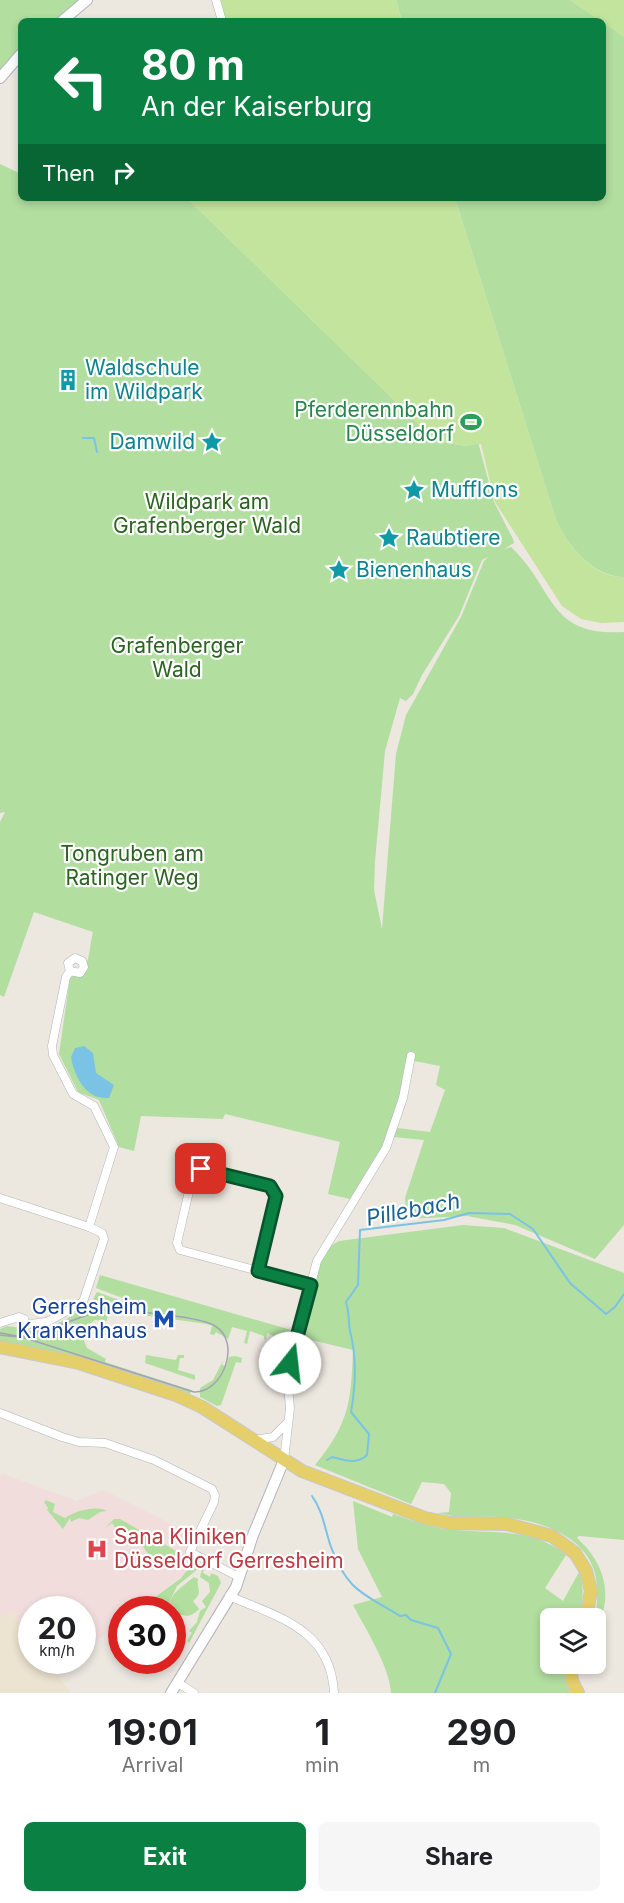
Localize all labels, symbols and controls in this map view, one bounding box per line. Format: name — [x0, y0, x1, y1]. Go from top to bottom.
text: 80 m — [141, 39, 245, 90]
icon: left — [42, 42, 120, 120]
text: An der Kaiserburg — [141, 90, 372, 123]
icon: right — [107, 156, 140, 189]
text: Then — [42, 160, 95, 186]
place label: Waldschule im Wildpark — [85, 355, 203, 404]
building icon: Waldschule im Wildpark — [56, 368, 80, 392]
place label: Pferderennbahn Düsseldorf — [294, 397, 454, 446]
sports icon: Pferderennbahn Düsseldorf — [459, 410, 483, 434]
place label: Damwild — [109, 429, 195, 454]
place icon: Damwild — [200, 430, 224, 454]
place label: Mufflons — [431, 477, 518, 502]
place icon: Mufflons — [402, 478, 426, 502]
park label: Wildpark am Grafenberger Wald — [113, 489, 301, 538]
place label: Raubtiere — [406, 525, 500, 550]
place icon: Raubtiere — [377, 526, 401, 550]
place label: Bienenhaus — [356, 557, 472, 582]
place icon: Bienenhaus — [327, 558, 351, 582]
park label: Grafenberger Wald — [111, 633, 244, 682]
park label: Tongruben am Ratinger Weg — [60, 841, 204, 890]
pin — [175, 1143, 226, 1194]
icon: arrive — [184, 1152, 217, 1185]
water label: Pillebach — [364, 1187, 462, 1231]
place label: Gerresheim Krankenhaus — [17, 1294, 147, 1343]
metro station icon: Gerresheim Krankenhaus — [152, 1307, 176, 1331]
position arrow — [258, 1331, 322, 1395]
place label: Sana Kliniken Düsseldorf Gerresheim — [114, 1524, 344, 1573]
hospital icon: Sana Kliniken Düsseldorf Gerresheim — [85, 1537, 109, 1561]
speed limit sign: 30 — [108, 1596, 186, 1674]
map controls — [540, 1608, 606, 1674]
button: layers — [540, 1608, 606, 1674]
text: 20 — [37, 1610, 77, 1646]
text: km/h — [39, 1641, 75, 1660]
text: 19:01 — [107, 1710, 198, 1754]
text: 1 — [314, 1710, 330, 1754]
text: 290 — [446, 1710, 517, 1754]
text: Arrival — [122, 1753, 183, 1777]
text: min — [305, 1753, 339, 1777]
text: m — [473, 1753, 490, 1777]
button: Exit — [24, 1822, 306, 1891]
button: Share — [318, 1822, 600, 1891]

